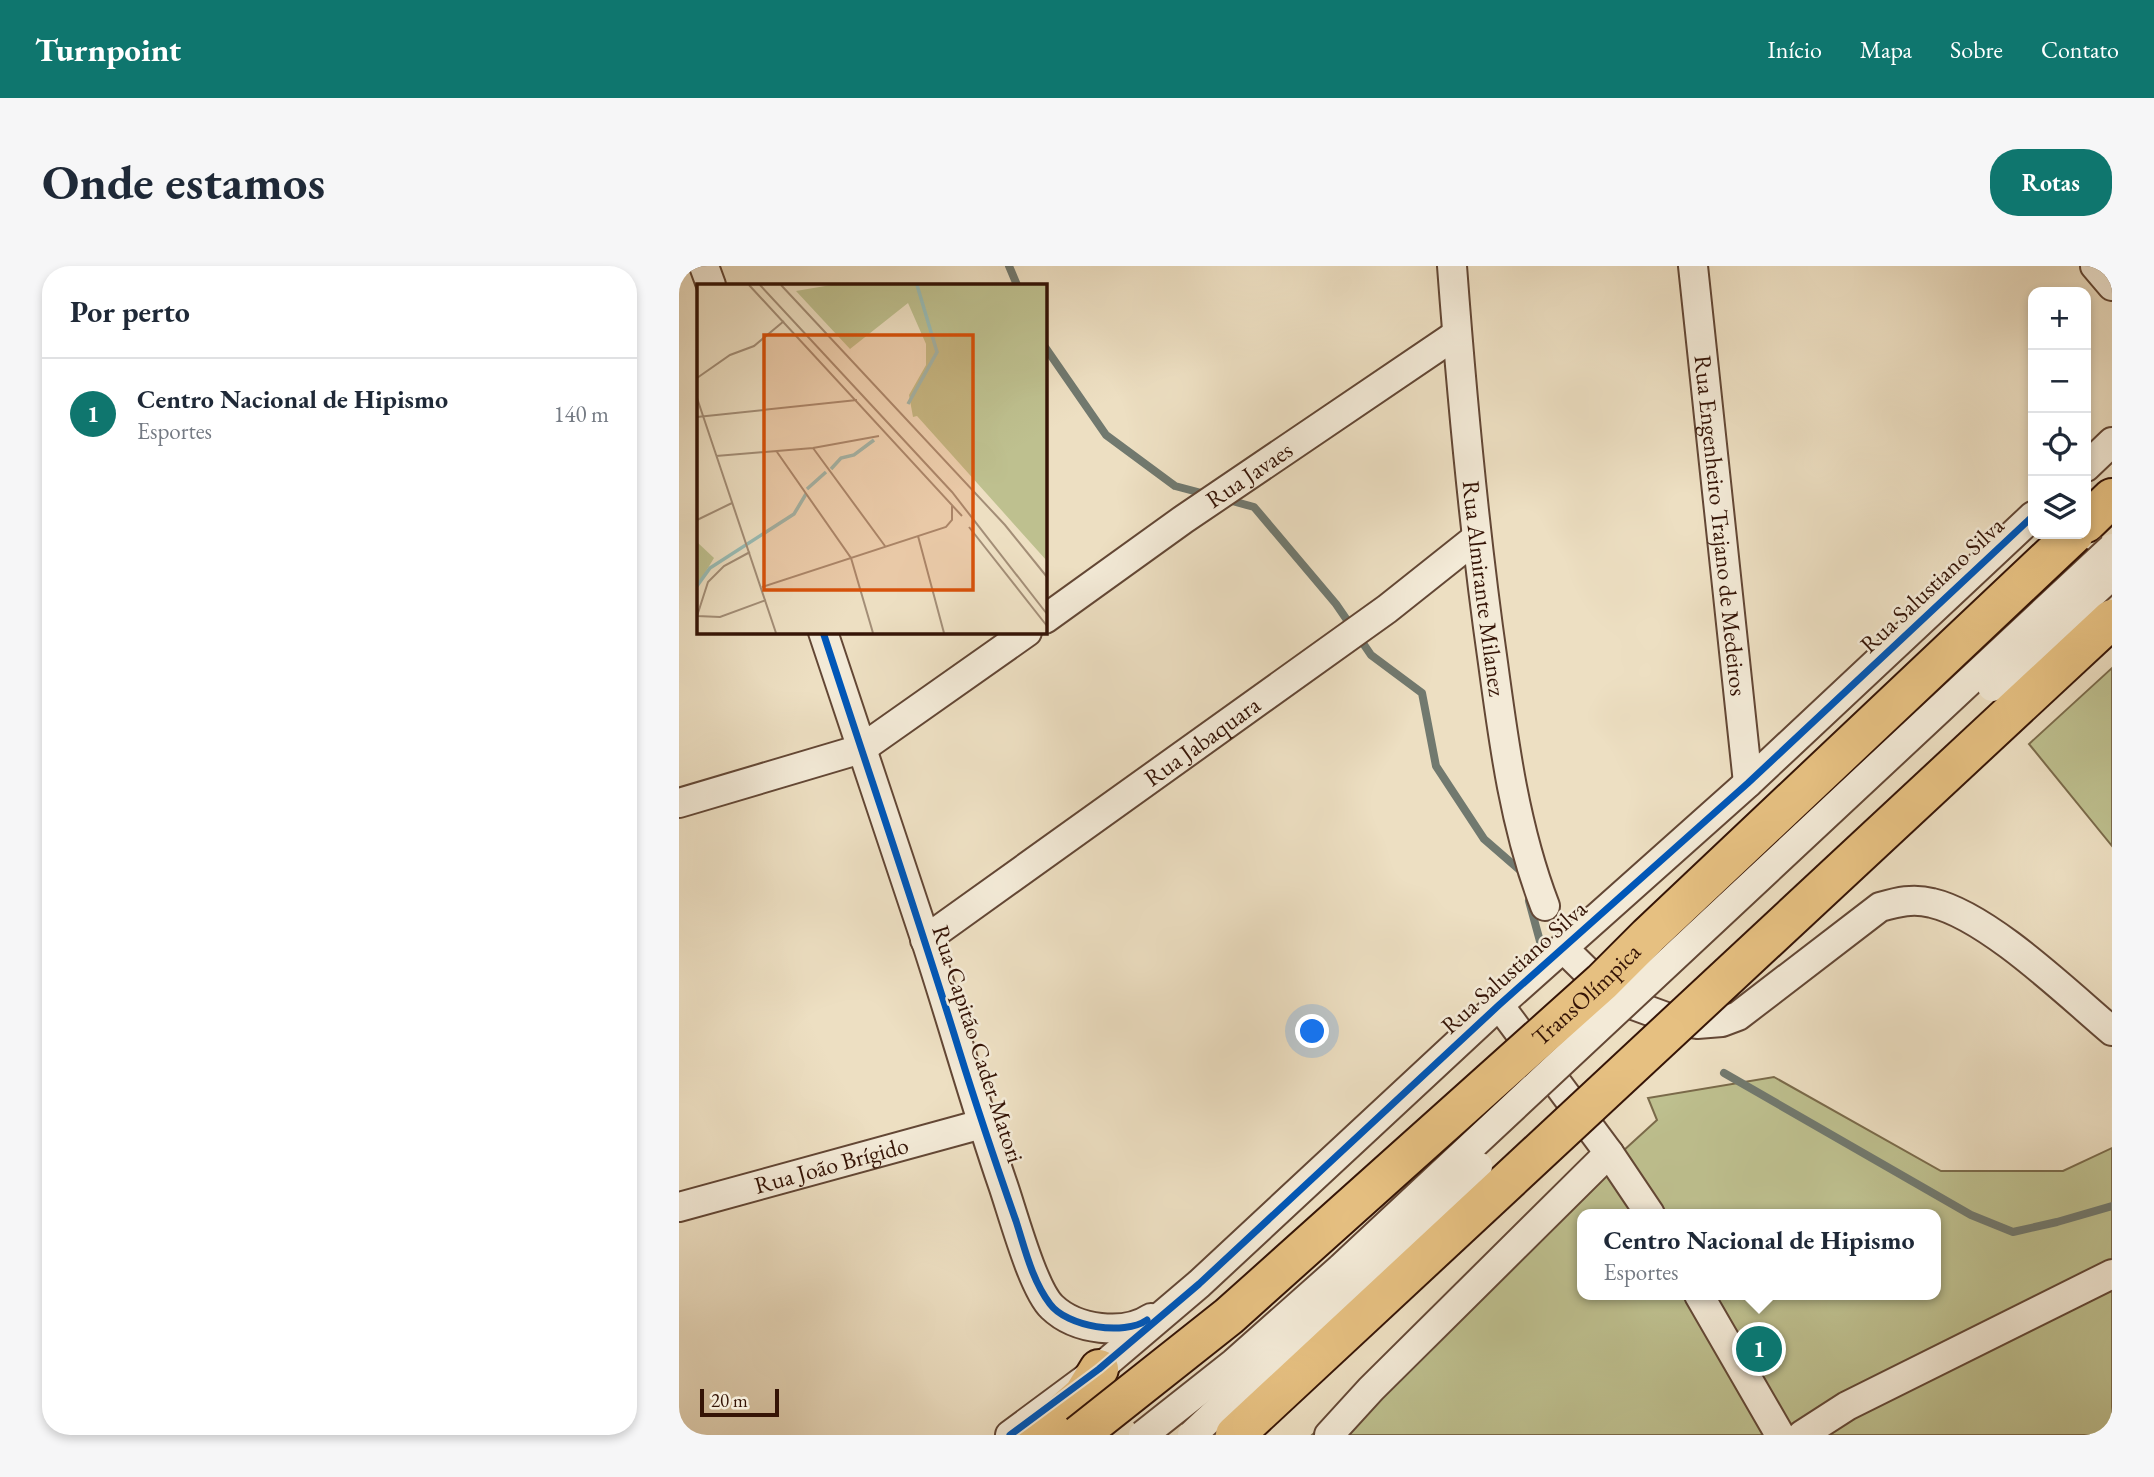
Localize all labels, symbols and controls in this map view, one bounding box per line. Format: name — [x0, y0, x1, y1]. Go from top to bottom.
text: Turnpoint — [35, 28, 181, 71]
text: Início — [1768, 34, 1822, 65]
text: Mapa — [1860, 34, 1912, 65]
text: Sobre — [1950, 34, 2003, 65]
text: Contato — [2041, 34, 2119, 65]
button: Rotas — [1990, 149, 2112, 216]
text: Onde estamos — [42, 150, 325, 214]
inset map — [697, 284, 1047, 634]
map controls — [2028, 287, 2091, 539]
button: + — [2028, 287, 2091, 350]
text: Por perto — [70, 292, 190, 331]
button: − — [2028, 350, 2091, 413]
street label: Rua Engenheiro Trajano de Medeiros — [1688, 354, 1755, 697]
text: Centro Nacional de Hipismo — [137, 382, 448, 416]
text: 1 — [87, 399, 99, 429]
text: 140 m — [553, 399, 609, 429]
button: locate — [2028, 413, 2091, 476]
text: Esportes — [137, 416, 212, 446]
street label: Rua Javaes — [1200, 434, 1298, 515]
button: layers — [2028, 476, 2091, 539]
street label: Rua Almirante Milanez — [1456, 479, 1513, 698]
street label: Rua Salustiano Silva — [1853, 510, 2011, 659]
street label: Rua Jabaquara — [1138, 689, 1266, 793]
street label: Rua Salustiano Silva — [1434, 893, 1593, 1040]
street label: Rua Capitão Cader Matori — [925, 921, 1032, 1167]
street label: TransOlímpica — [1525, 936, 1647, 1053]
your location — [1295, 1014, 1329, 1048]
street label: Rua João Brígido — [751, 1129, 912, 1201]
popup — [1577, 1209, 1941, 1300]
text: Centro Nacional de Hipismo — [1604, 1223, 1914, 1257]
text: Esportes — [1604, 1257, 1679, 1287]
pin: 1 — [1736, 1323, 1782, 1375]
scale bar — [700, 1386, 779, 1418]
text: 20 m — [711, 1388, 748, 1413]

